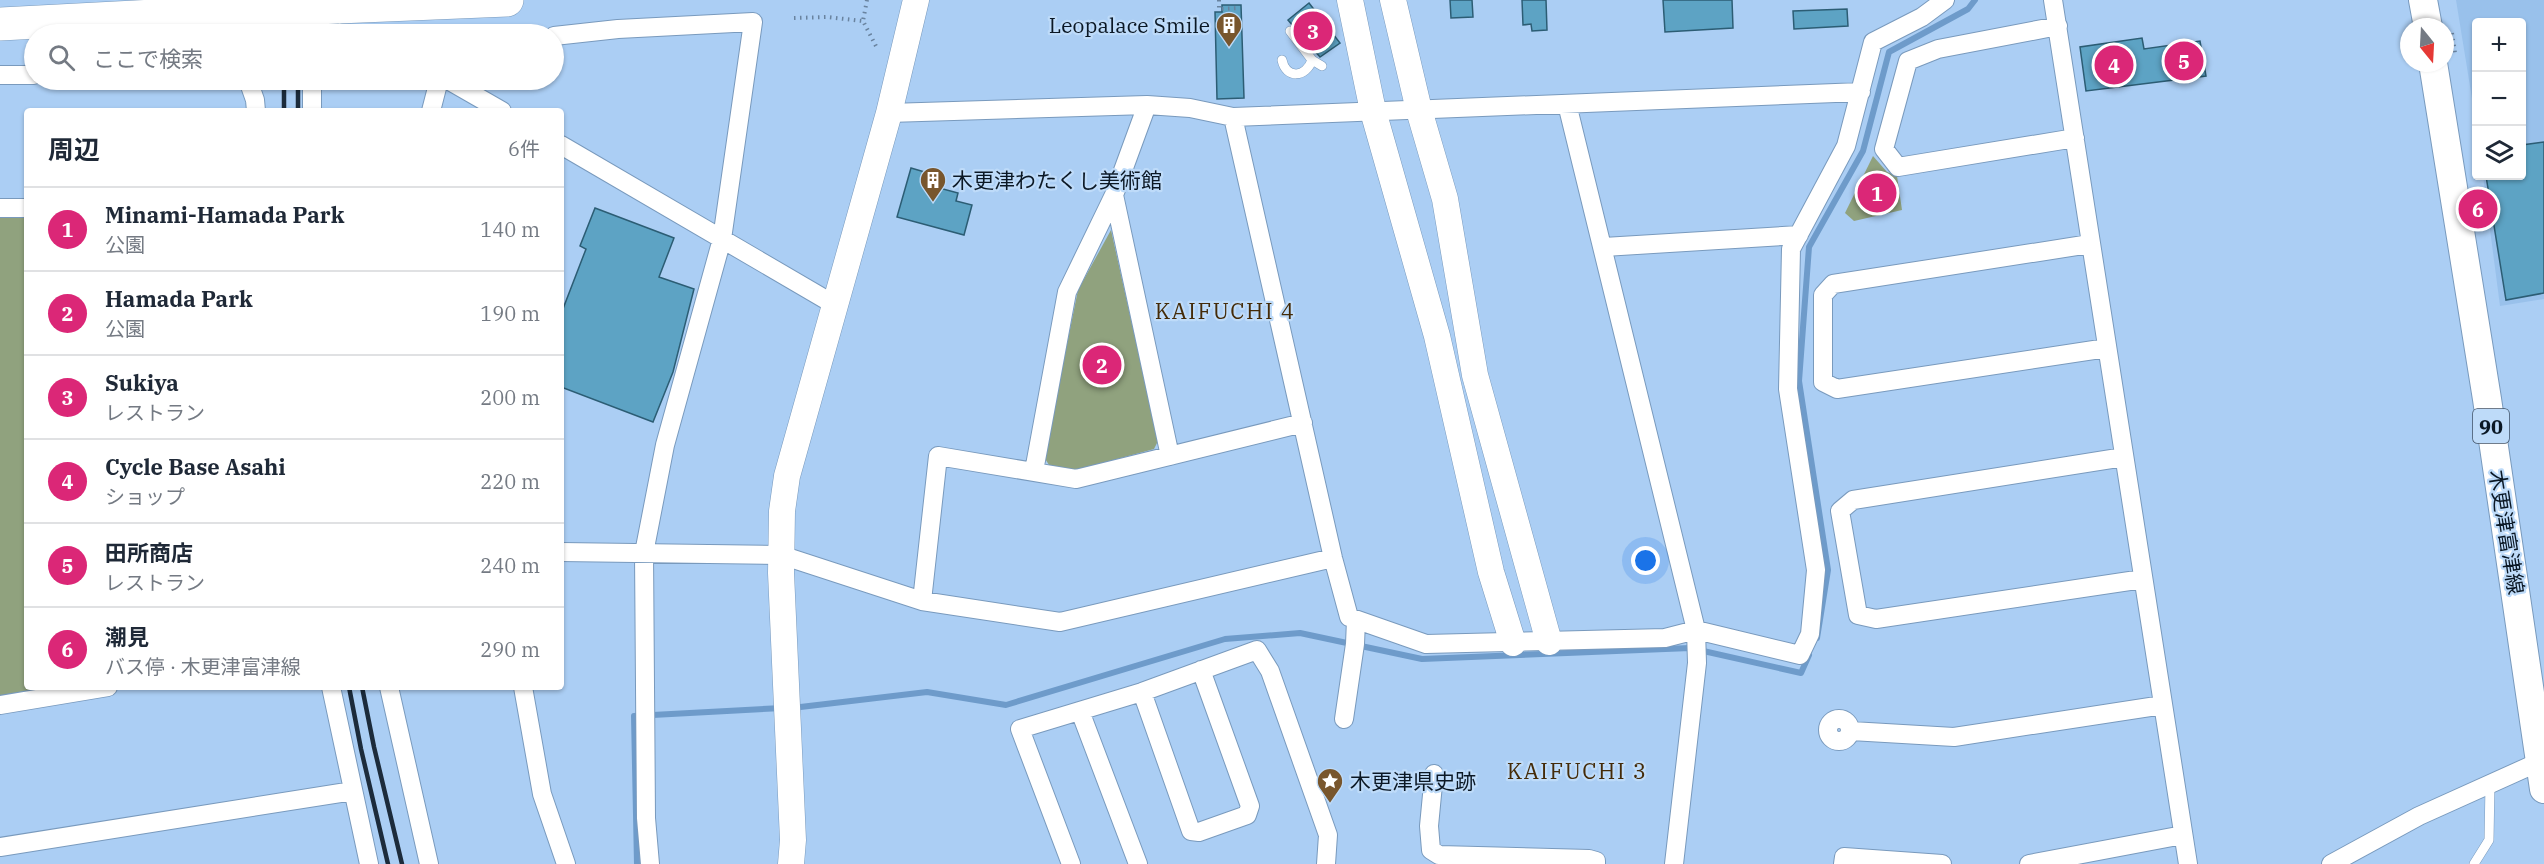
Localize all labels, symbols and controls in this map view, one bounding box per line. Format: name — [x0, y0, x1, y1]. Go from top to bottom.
pin: 3 — [1294, 9, 1332, 54]
building icon: Leopalace Smile — [1214, 10, 1244, 48]
place label: Leopalace Smile — [1049, 11, 1210, 39]
north arrow — [2400, 18, 2454, 72]
map controls — [2472, 18, 2526, 180]
button: + — [2472, 18, 2526, 72]
search box — [24, 24, 564, 90]
pin: 5 — [2164, 38, 2204, 84]
icon: search — [45, 41, 78, 74]
pin: 4 — [2094, 42, 2134, 88]
text: ここで検索 — [93, 44, 203, 73]
button: − — [2472, 72, 2526, 126]
button: layers — [2472, 126, 2526, 180]
text: 周辺 — [48, 132, 100, 166]
text: 6件 — [508, 135, 540, 162]
building icon: 木更津わたくし美術館 — [918, 165, 948, 203]
place label: 木更津わたくし美術館 — [952, 166, 1162, 194]
pin: 1 — [1858, 170, 1896, 216]
pin: 6 — [2458, 186, 2498, 232]
text: Minami-Hamada Park — [105, 200, 344, 229]
text: 1 — [62, 216, 74, 243]
text: 140 m — [480, 216, 540, 243]
text: 公園 — [105, 231, 145, 258]
text: Hamada Park — [105, 284, 253, 313]
district label: KAIFUCHI 4 — [1155, 296, 1295, 325]
text: 2 — [62, 300, 74, 327]
text: 190 m — [480, 300, 540, 327]
text: 公園 — [105, 315, 145, 342]
pin: 2 — [1082, 342, 1122, 388]
text: Sukiya — [105, 368, 179, 397]
text: 3 — [62, 384, 74, 411]
text: 200 m — [480, 384, 540, 411]
text: レストラン — [105, 399, 205, 426]
road number: 90 — [2473, 409, 2509, 443]
text: Cycle Base Asahi — [105, 452, 286, 481]
text: 4 — [62, 468, 74, 495]
text: 220 m — [480, 468, 540, 495]
street label: 木更津富津線 — [2483, 468, 2531, 596]
text: ショップ — [105, 483, 185, 510]
text: 田所商店 — [105, 538, 193, 567]
your location — [1631, 546, 1660, 575]
text: 5 — [62, 552, 74, 579]
text: 240 m — [480, 552, 540, 579]
text: レストラン — [105, 569, 205, 596]
text: 潮見 — [105, 622, 149, 651]
text: 6 — [62, 636, 74, 663]
text: 290 m — [480, 636, 540, 663]
text: バス停 · 木更津富津線 — [105, 653, 301, 680]
district label: KAIFUCHI 3 — [1507, 756, 1647, 785]
place icon: 木更津県史跡 — [1315, 766, 1345, 804]
place label: 木更津県史跡 — [1350, 767, 1476, 795]

